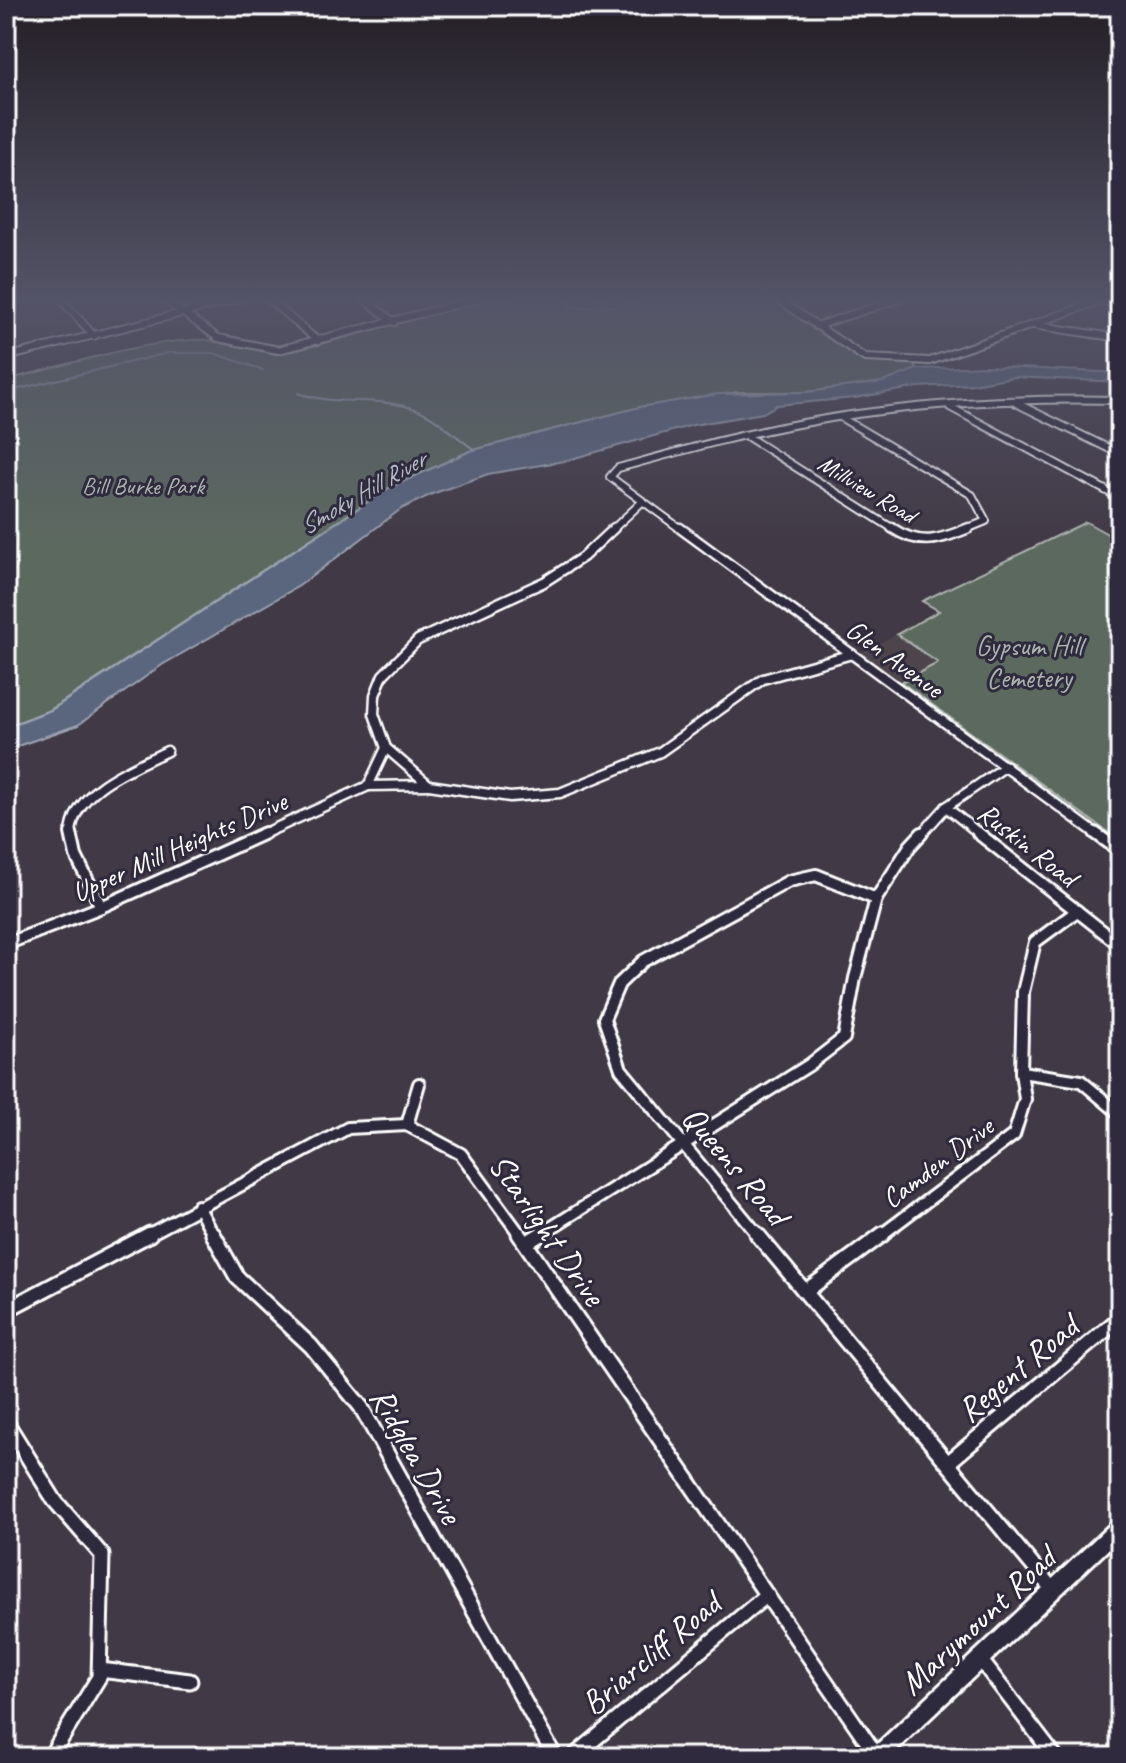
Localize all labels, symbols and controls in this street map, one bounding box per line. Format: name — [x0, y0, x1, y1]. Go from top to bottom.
water label: Smoky Hill River — [293, 441, 435, 542]
street label: Millview Road — [813, 448, 924, 532]
park label: Bill Burke Park — [82, 471, 206, 501]
street label: Glen Avenue — [839, 611, 952, 706]
park label: Gypsum Hill Cemetery — [976, 628, 1088, 695]
street label: Upper Mill Heights Drive — [66, 783, 294, 910]
street label: Ruskin Road — [971, 795, 1088, 897]
street label: Queens Road — [673, 1096, 801, 1238]
street label: Camden Drive — [875, 1108, 1002, 1216]
street label: Starlight Drive — [480, 1145, 617, 1315]
street label: Regent Road — [948, 1302, 1090, 1431]
street label: Ridglea Drive — [360, 1380, 474, 1533]
street label: Marymount Road — [890, 1534, 1068, 1704]
street label: Briarcliff Road — [572, 1580, 733, 1724]

